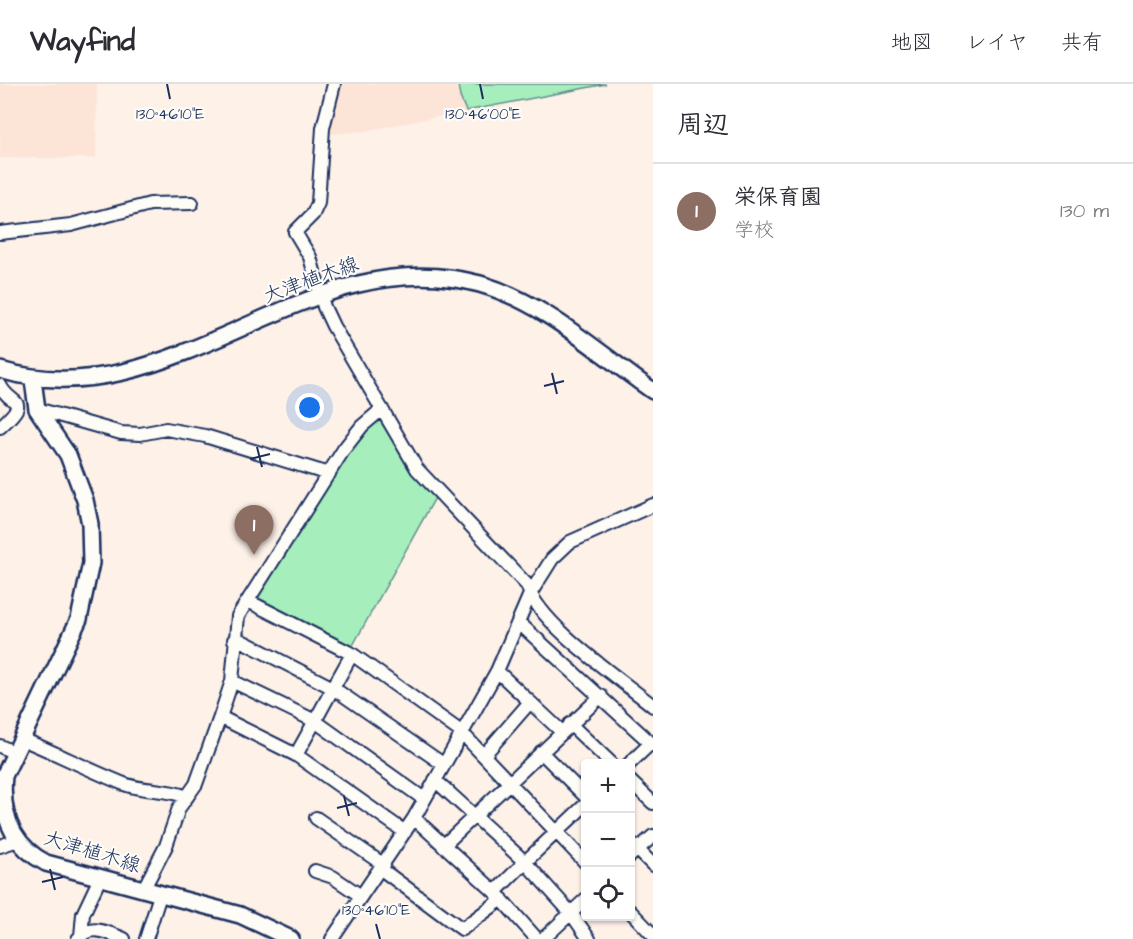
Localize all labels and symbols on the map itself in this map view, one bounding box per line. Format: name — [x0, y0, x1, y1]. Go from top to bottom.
text: 130°46'10"E — [136, 104, 204, 125]
text: 130°46'00"E — [445, 104, 521, 125]
street label: 大津植木線 — [259, 250, 363, 310]
your location — [295, 393, 324, 422]
pin: 1 — [234, 506, 274, 555]
street label: 大津植木線 — [40, 824, 144, 880]
text: 130°46'10"E — [342, 900, 410, 921]

